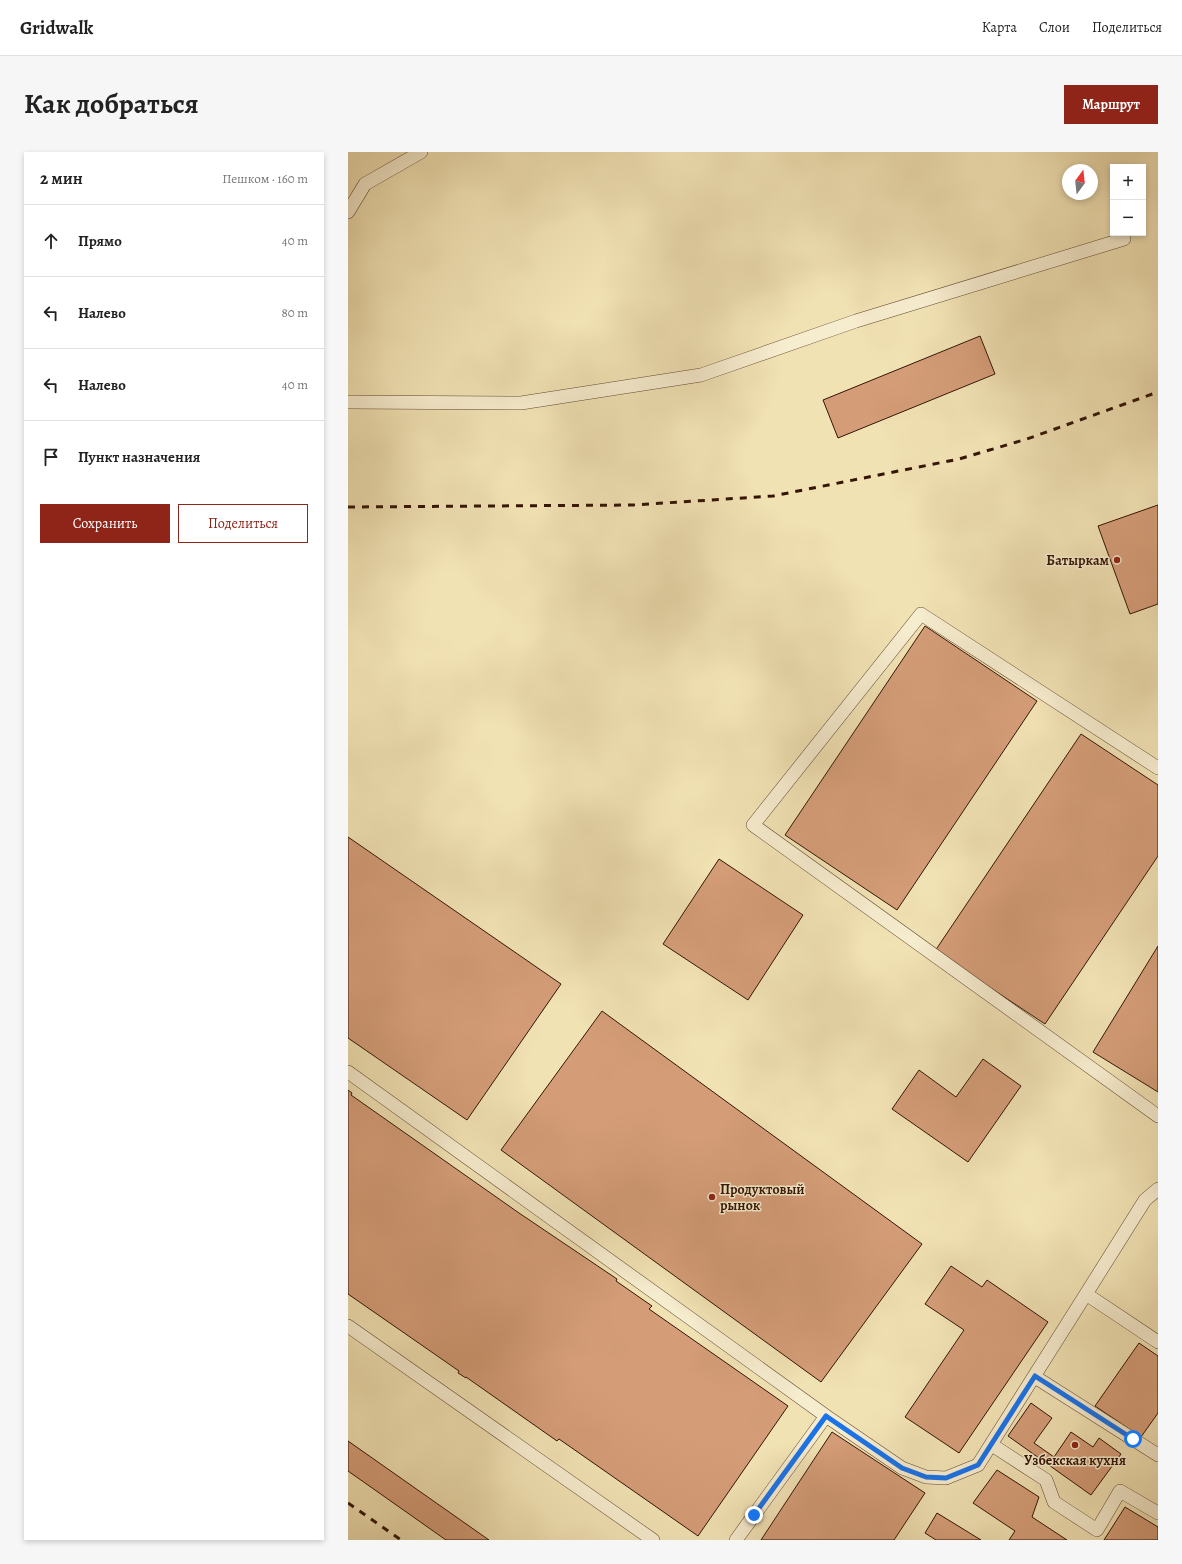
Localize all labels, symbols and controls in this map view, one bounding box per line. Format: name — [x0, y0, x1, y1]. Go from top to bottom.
text: Gridwalk — [20, 15, 93, 41]
text: Карта — [982, 18, 1017, 37]
text: Слои — [1039, 18, 1070, 37]
text: Поделиться — [1092, 18, 1162, 37]
text: Как добраться — [24, 85, 199, 123]
button: Маршрут — [1064, 85, 1158, 124]
north arrow — [1062, 164, 1098, 200]
map controls — [1110, 164, 1146, 236]
button: + — [1110, 164, 1146, 200]
text: 2 мин — [40, 167, 83, 190]
text: Пешком · 160 m — [222, 170, 308, 187]
button: − — [1110, 200, 1146, 236]
icon: ahead — [40, 230, 62, 252]
text: Прямо — [78, 231, 122, 251]
text: 40 m — [282, 232, 308, 249]
icon: left — [40, 302, 62, 324]
text: Налево — [78, 303, 126, 323]
text: 80 m — [281, 304, 308, 321]
icon: left — [40, 374, 62, 396]
text: Налево — [78, 375, 126, 395]
text: 40 m — [282, 376, 308, 393]
icon: arrive — [40, 446, 62, 468]
text: Пункт назначения — [78, 447, 200, 467]
button: Сохранить — [40, 504, 170, 543]
button: Поделиться — [178, 504, 308, 543]
place label: Батыркам — [1046, 551, 1110, 570]
marker: Батыркам — [1112, 555, 1122, 565]
place label: Продуктовый рынок — [720, 1180, 805, 1215]
marker: Продуктовый рынок — [707, 1192, 717, 1202]
route start — [1124, 1430, 1142, 1448]
marker: Узбекская кухня — [1070, 1440, 1080, 1450]
place label: Узбекская кухня — [1024, 1451, 1126, 1470]
route end — [745, 1506, 763, 1524]

